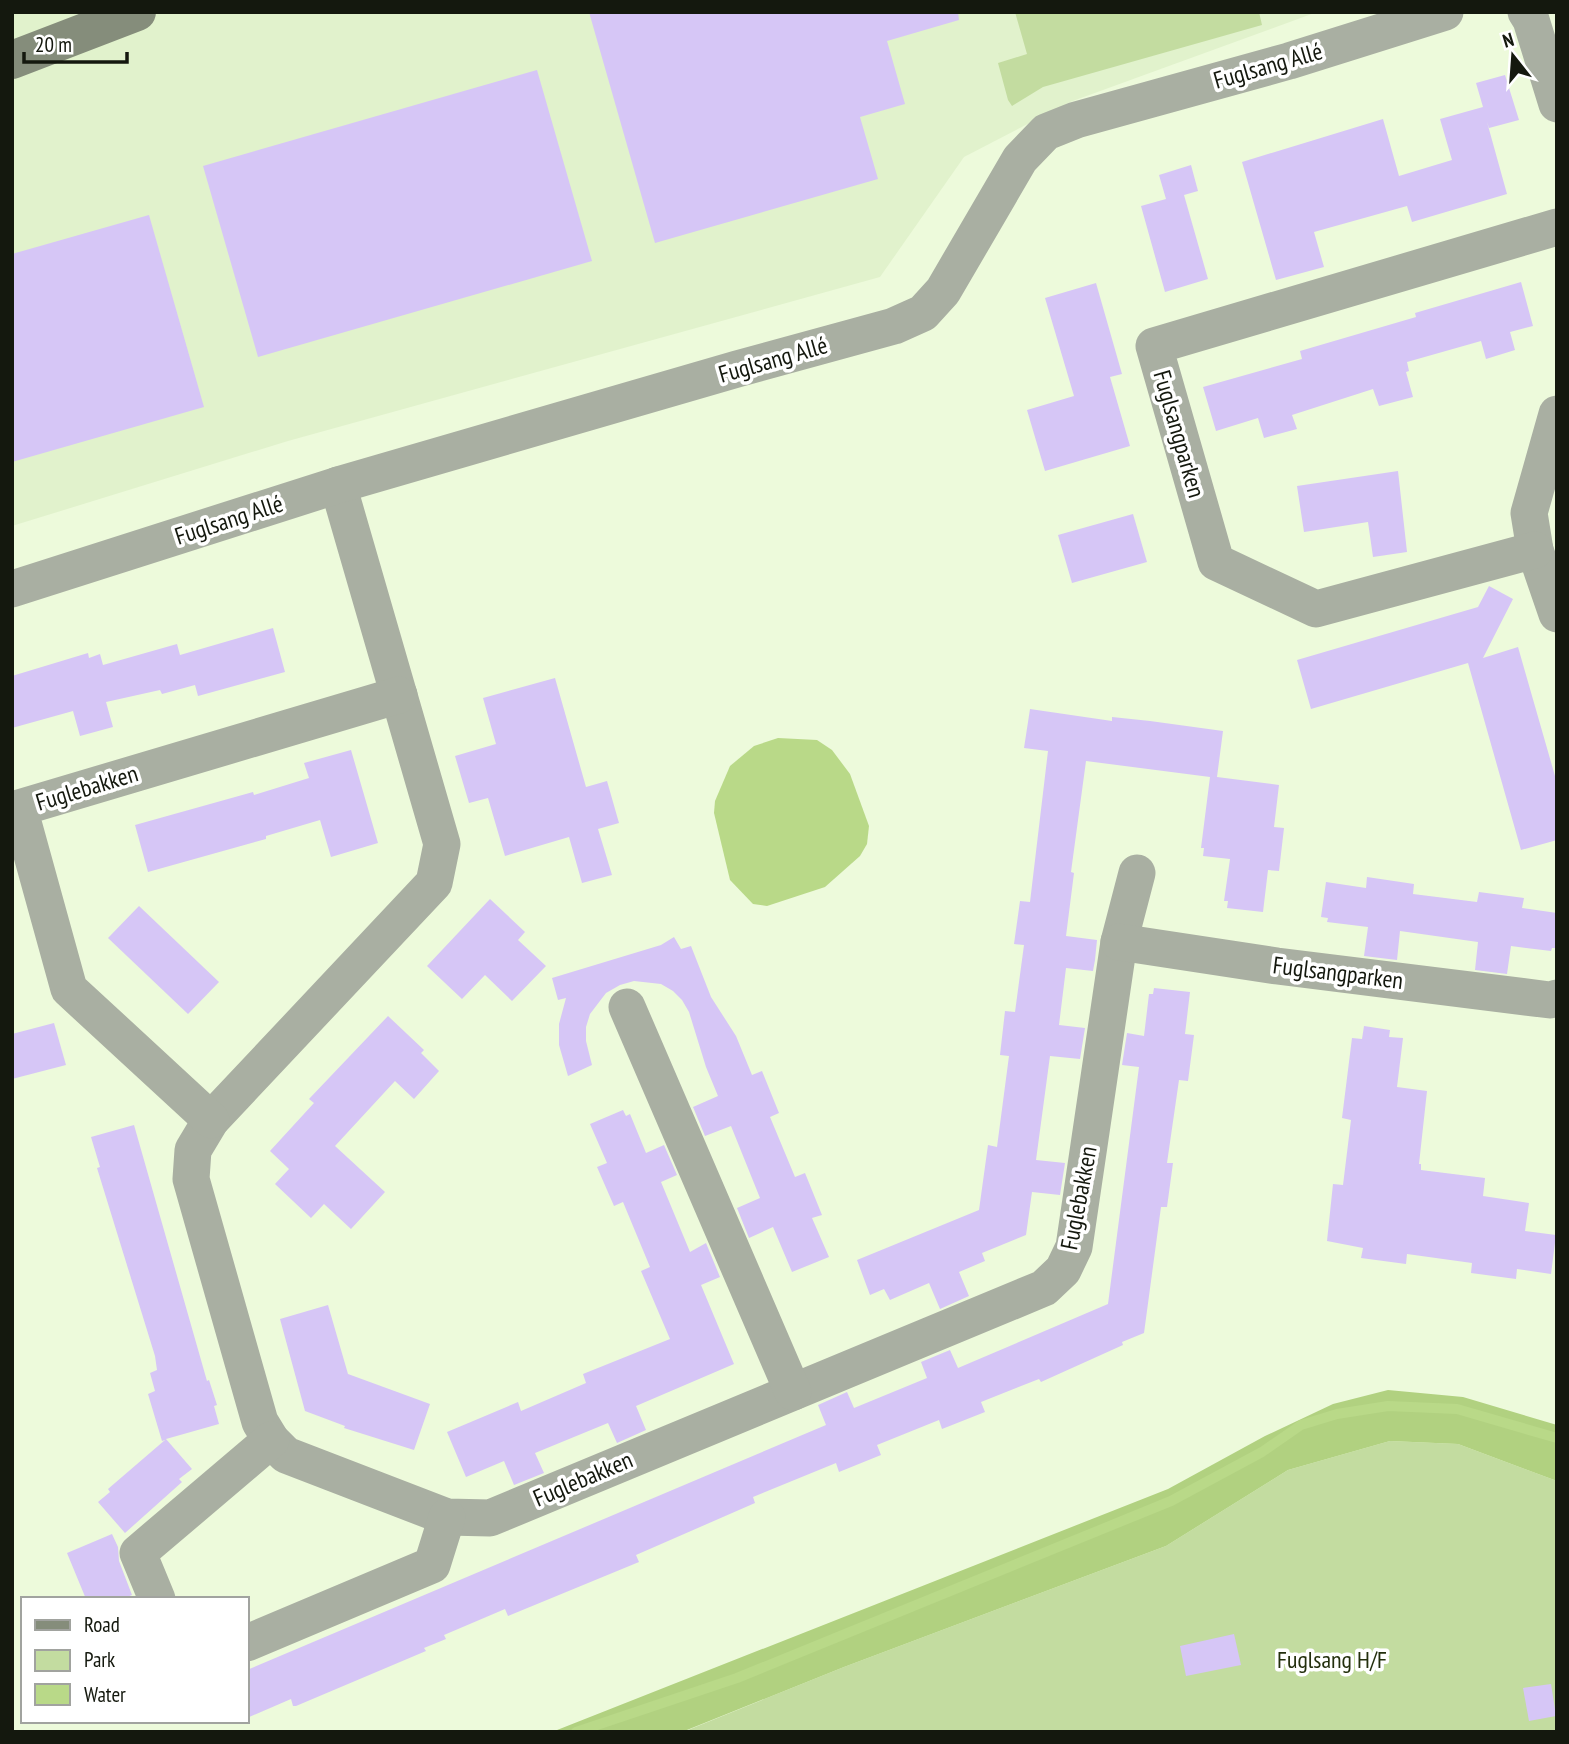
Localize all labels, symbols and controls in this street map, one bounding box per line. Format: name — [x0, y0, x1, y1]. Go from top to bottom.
scale bar — [24, 21, 128, 65]
north arrow — [1478, 21, 1548, 91]
text: N — [1500, 27, 1516, 53]
text: 20 m — [35, 31, 72, 58]
street label: Fuglsang Allé — [1210, 35, 1326, 96]
street label: Fuglsang Allé — [715, 329, 831, 390]
street label: Fuglsangparken — [1147, 367, 1212, 501]
street label: Fuglsang Allé — [171, 488, 287, 552]
street label: Fuglebakken — [32, 757, 142, 818]
street label: Fuglsangparken — [1271, 949, 1405, 996]
street label: Fuglebakken — [1053, 1143, 1104, 1252]
street label: Fuglebakken — [528, 1444, 637, 1513]
legend — [21, 1597, 248, 1723]
text: Road — [84, 1611, 120, 1638]
park label: Fuglsang H/F — [1277, 1644, 1387, 1675]
text: Park — [84, 1646, 115, 1673]
text: Water — [84, 1681, 126, 1708]

